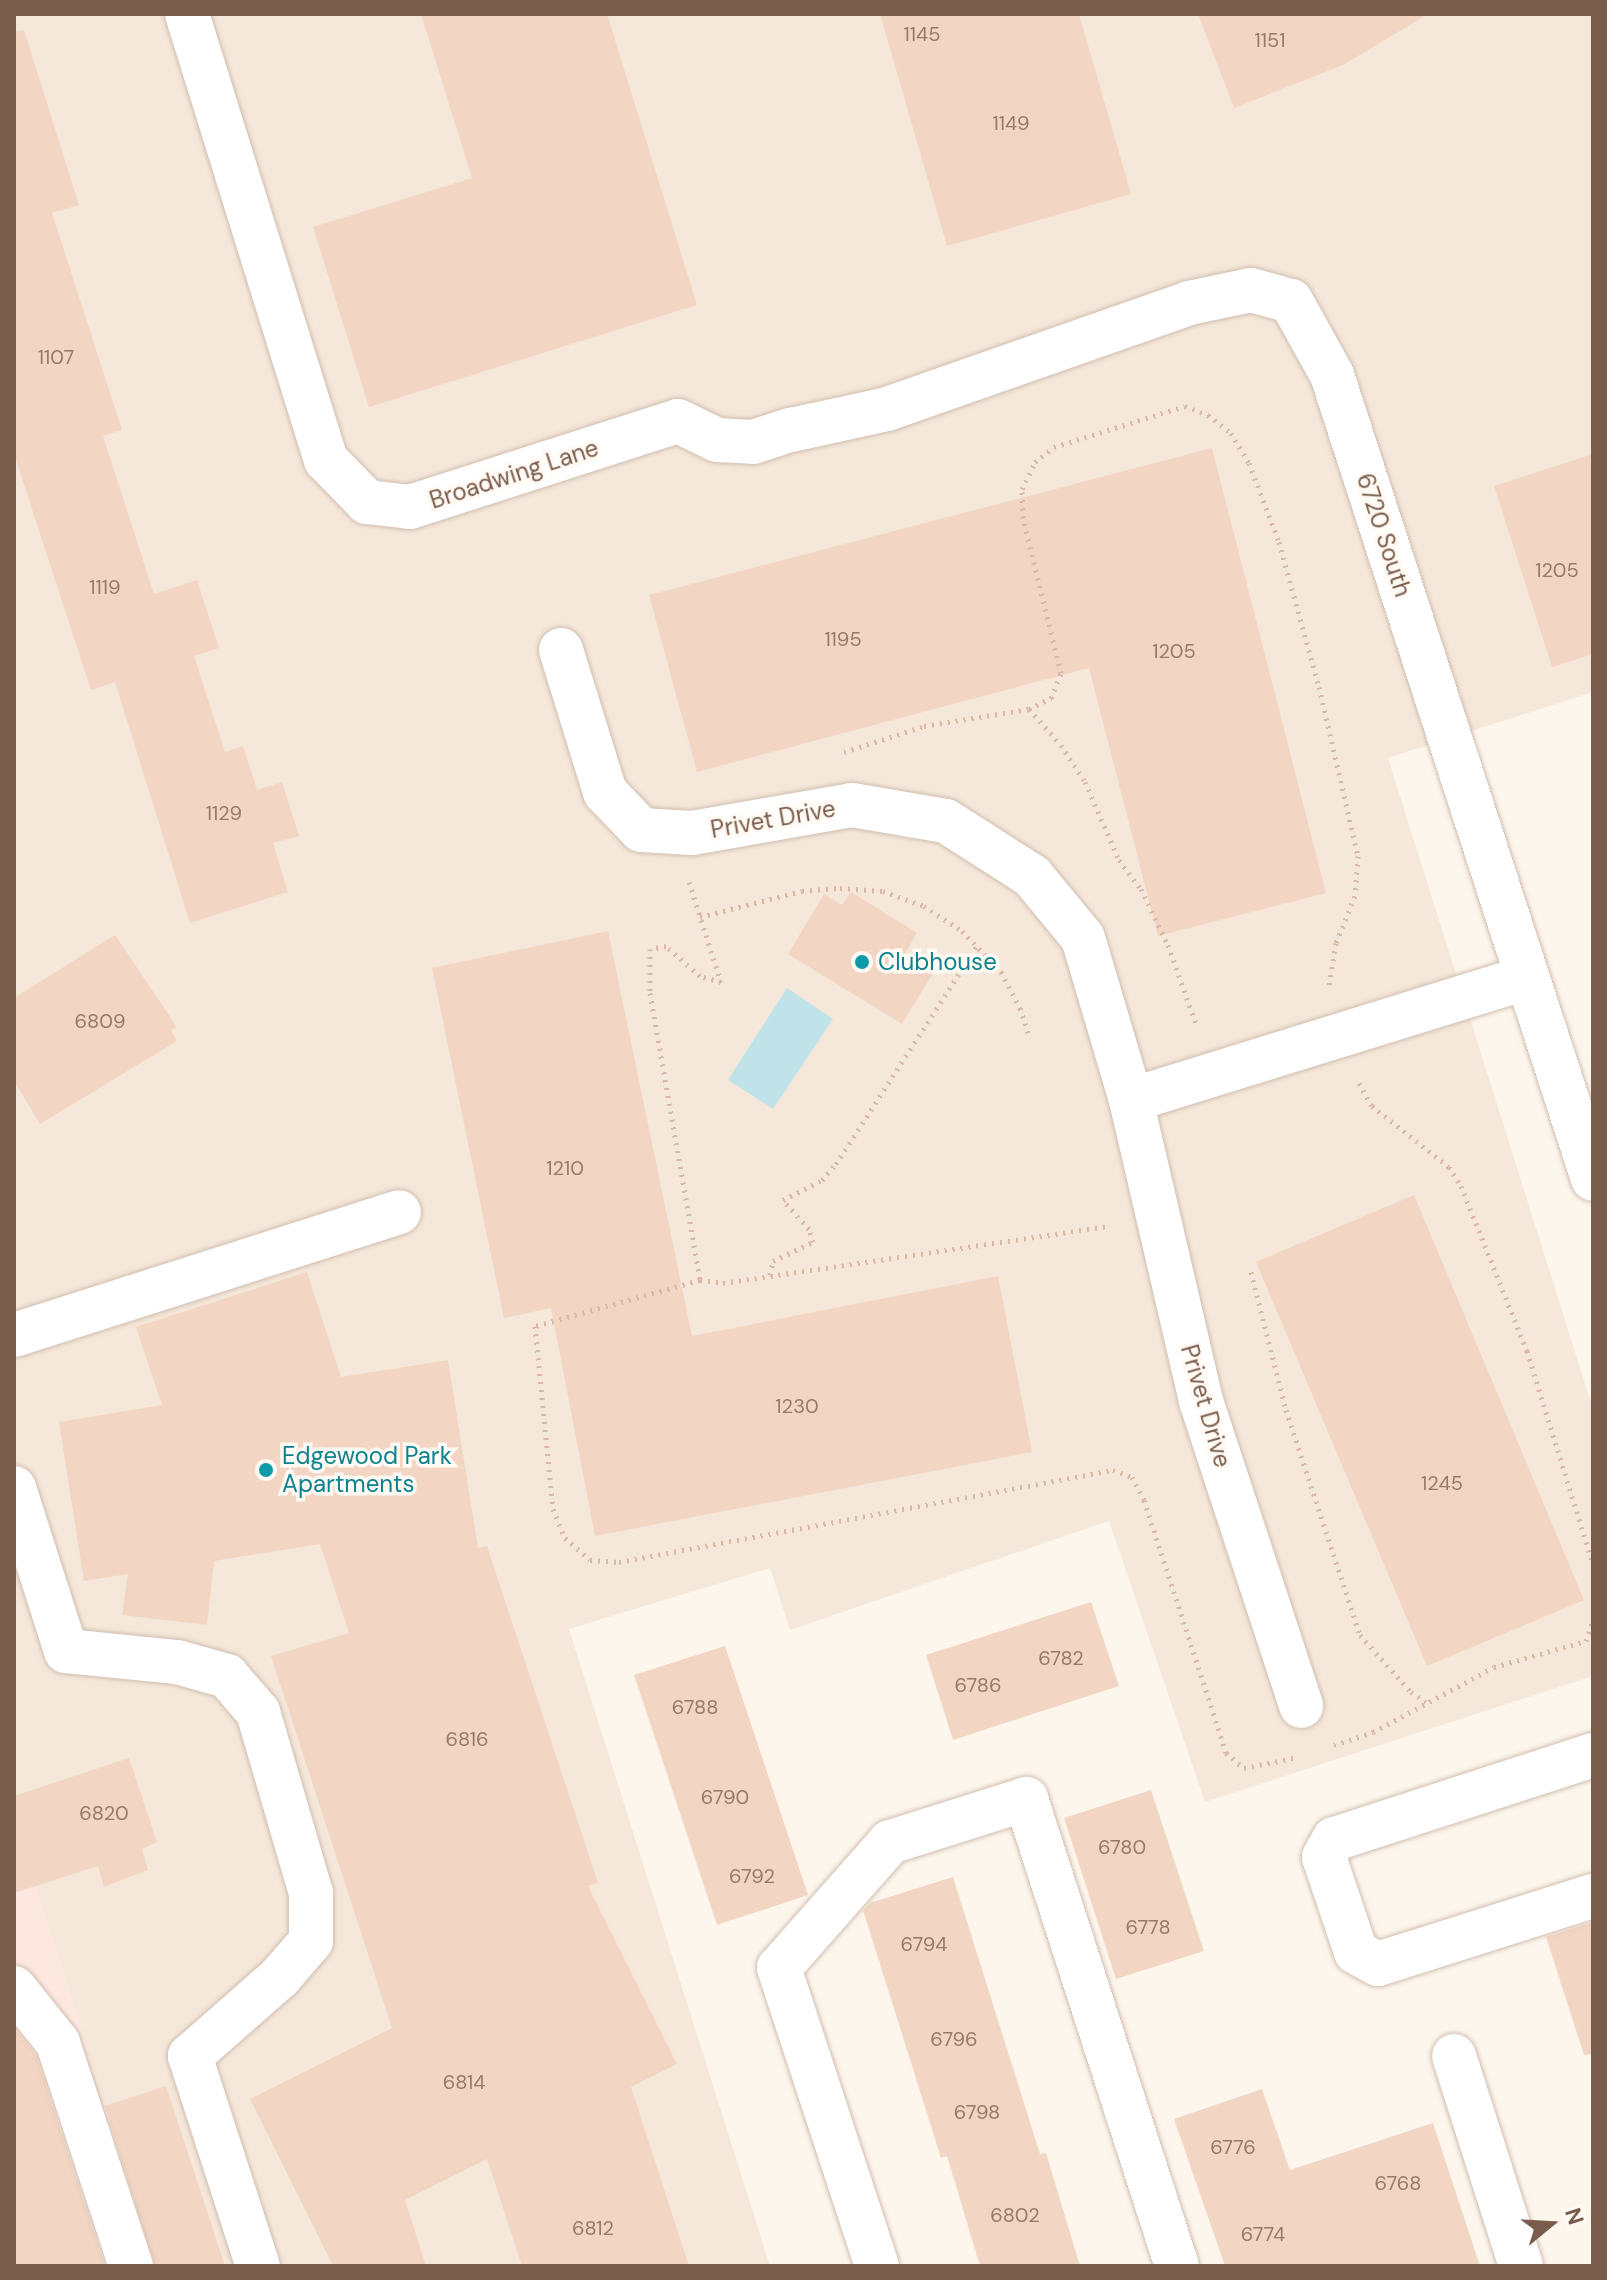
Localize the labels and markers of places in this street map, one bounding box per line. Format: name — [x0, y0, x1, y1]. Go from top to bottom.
place label: Clubhouse — [878, 948, 997, 976]
marker: Clubhouse — [853, 953, 871, 971]
place label: Edgewood Park Apartments — [282, 1442, 452, 1498]
marker: Edgewood Park Apartments — [257, 1461, 275, 1479]

